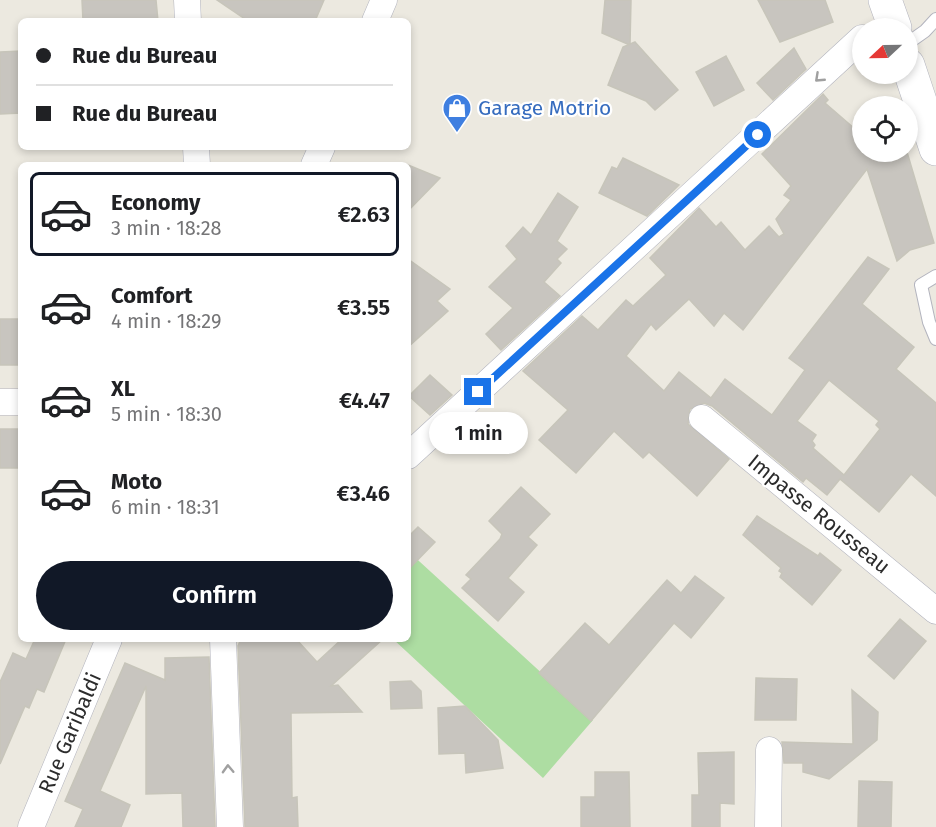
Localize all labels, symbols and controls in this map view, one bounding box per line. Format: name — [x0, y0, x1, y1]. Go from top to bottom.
north arrow — [852, 18, 918, 84]
map controls — [852, 18, 918, 162]
text: Rue du Bureau — [72, 42, 217, 69]
one-way arrow — [816, 71, 826, 82]
shop icon: Garage Motrio — [441, 92, 473, 134]
place label: Garage Motrio — [478, 95, 611, 121]
button: locate — [852, 96, 918, 162]
text: Rue du Bureau — [72, 100, 217, 127]
route start — [744, 121, 771, 148]
icon: car — [39, 187, 93, 241]
text: Economy — [111, 189, 200, 216]
text: €2.63 — [338, 201, 390, 228]
text: 3 min · 18:28 — [111, 216, 222, 240]
icon: car — [39, 280, 93, 334]
text: Comfort — [111, 282, 192, 309]
text: €3.55 — [337, 294, 390, 321]
text: 4 min · 18:29 — [111, 309, 222, 333]
icon: car — [39, 373, 93, 427]
text: XL — [111, 375, 135, 402]
route end — [464, 378, 491, 405]
text: €4.47 — [339, 387, 390, 414]
text: 5 min · 18:30 — [111, 402, 222, 426]
callout: 1 min — [428, 413, 528, 455]
text: 1 min — [454, 421, 503, 445]
street label: Impasse Rousseau — [743, 449, 895, 579]
icon: car — [39, 466, 93, 520]
text: Moto — [111, 468, 162, 495]
text: €3.46 — [337, 480, 390, 507]
text: 6 min · 18:31 — [111, 495, 220, 519]
button: Confirm — [36, 561, 393, 630]
street label: Rue Garibaldi — [33, 669, 107, 797]
one-way arrow — [222, 764, 234, 773]

